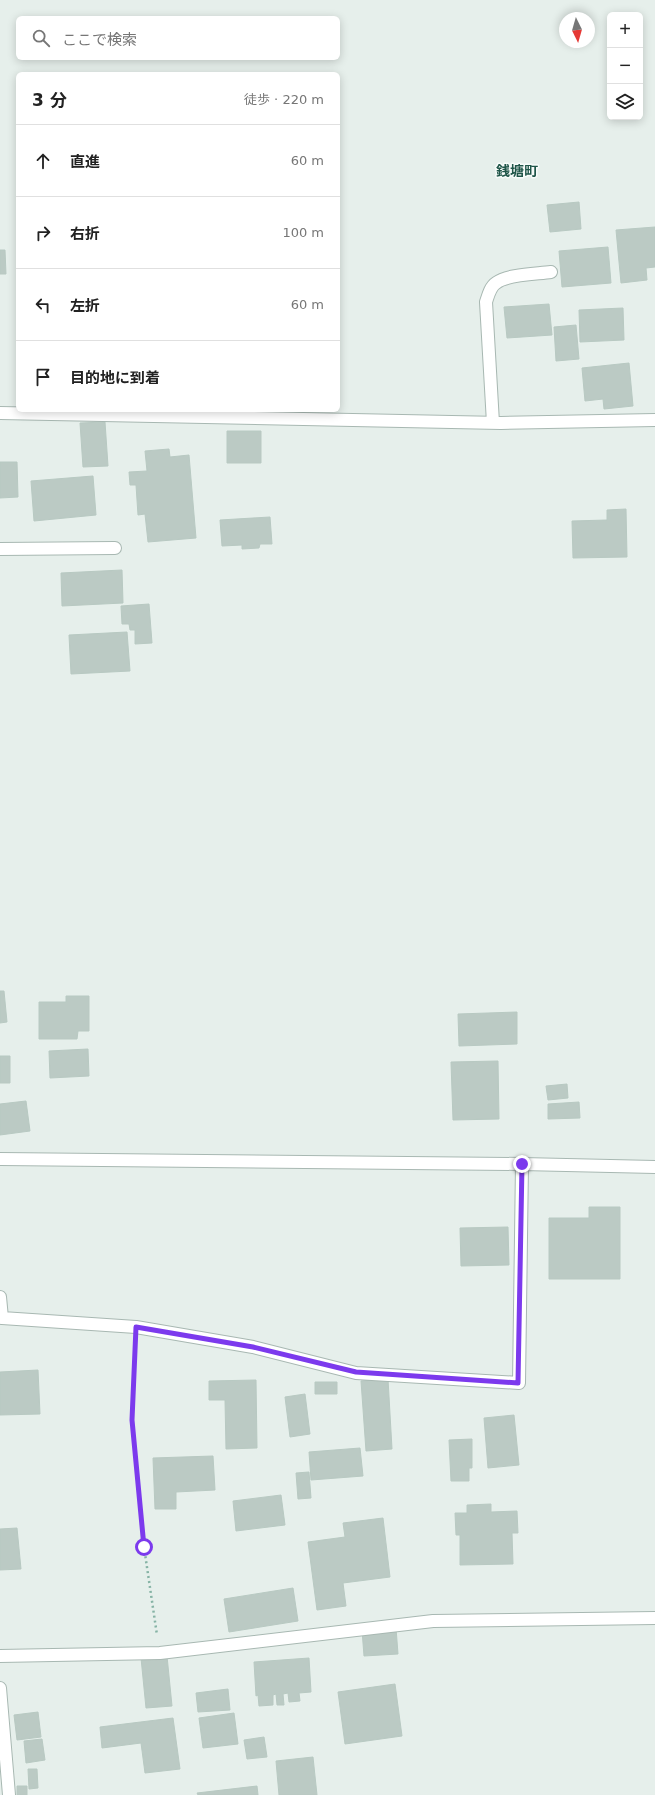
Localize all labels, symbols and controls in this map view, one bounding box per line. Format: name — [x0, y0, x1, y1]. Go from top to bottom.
north arrow — [559, 12, 595, 48]
map controls — [607, 12, 643, 120]
button: + — [607, 12, 643, 48]
search box — [16, 16, 340, 60]
icon: search — [30, 27, 52, 49]
text: ここで検索 — [62, 31, 137, 49]
button: − — [607, 48, 643, 84]
button: layers — [607, 84, 643, 120]
text: 3 分 — [32, 90, 67, 110]
text: 徒歩 · 220 m — [244, 92, 324, 107]
icon: ahead — [32, 150, 54, 172]
text: 直進 — [70, 153, 100, 171]
text: 60 m — [291, 153, 324, 168]
district label: 銭塘町 — [496, 163, 538, 179]
icon: right — [32, 222, 54, 244]
text: 右折 — [70, 225, 100, 243]
text: 100 m — [282, 225, 324, 240]
icon: left — [32, 294, 54, 316]
text: 左折 — [70, 297, 100, 315]
text: 60 m — [291, 297, 324, 312]
icon: arrive — [32, 366, 54, 388]
text: 目的地に到着 — [70, 369, 160, 387]
route end — [513, 1155, 531, 1173]
route start — [135, 1538, 153, 1556]

